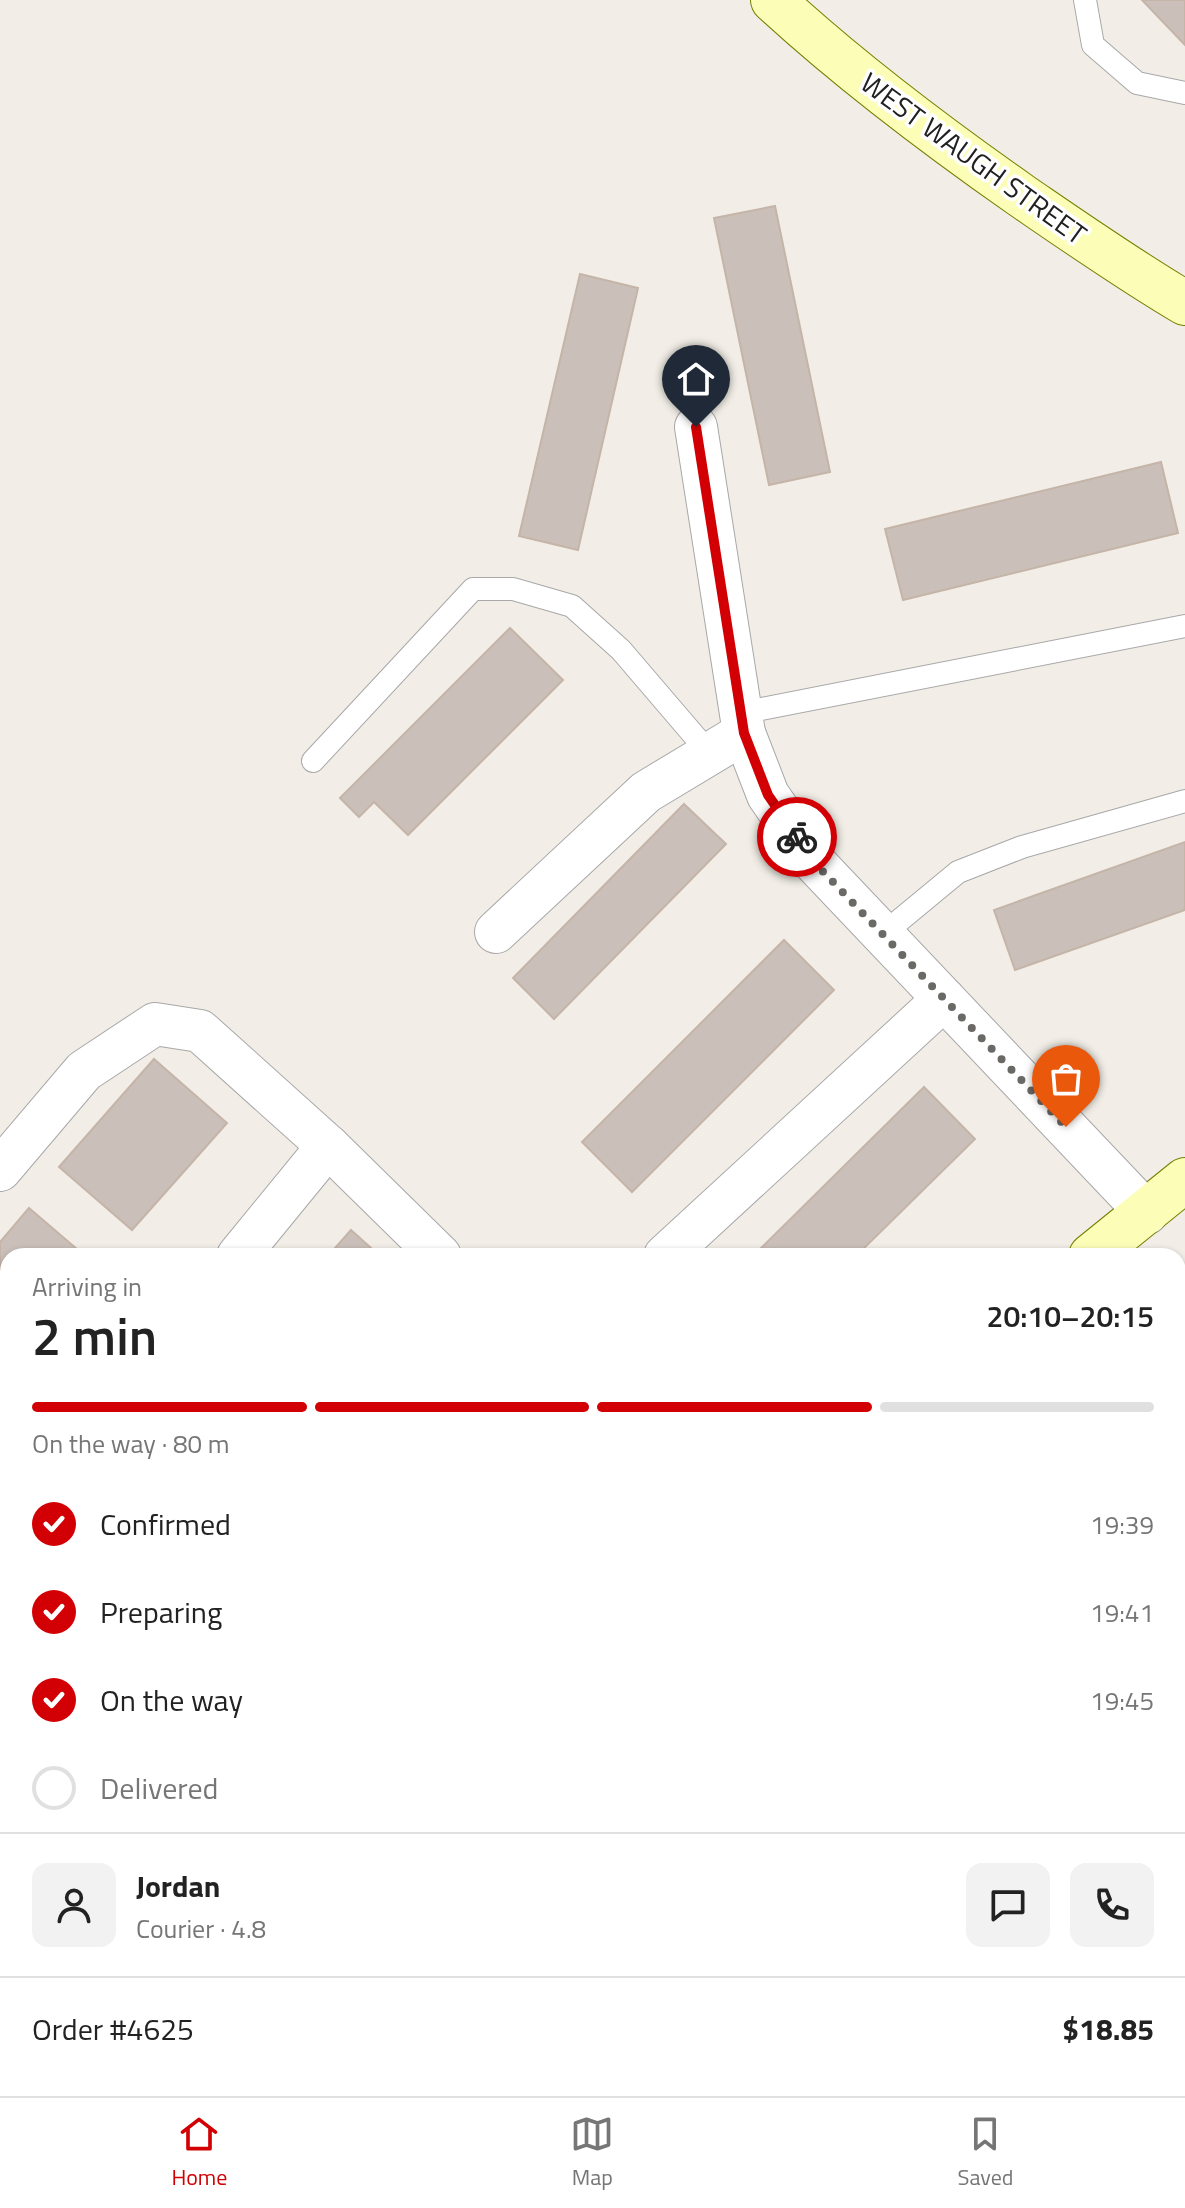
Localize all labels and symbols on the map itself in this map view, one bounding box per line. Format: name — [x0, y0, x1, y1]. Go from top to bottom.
street label: WEST WAUGH STREET — [852, 61, 1096, 255]
pin — [662, 345, 730, 427]
courier — [757, 797, 837, 877]
pin — [1032, 1045, 1100, 1127]

